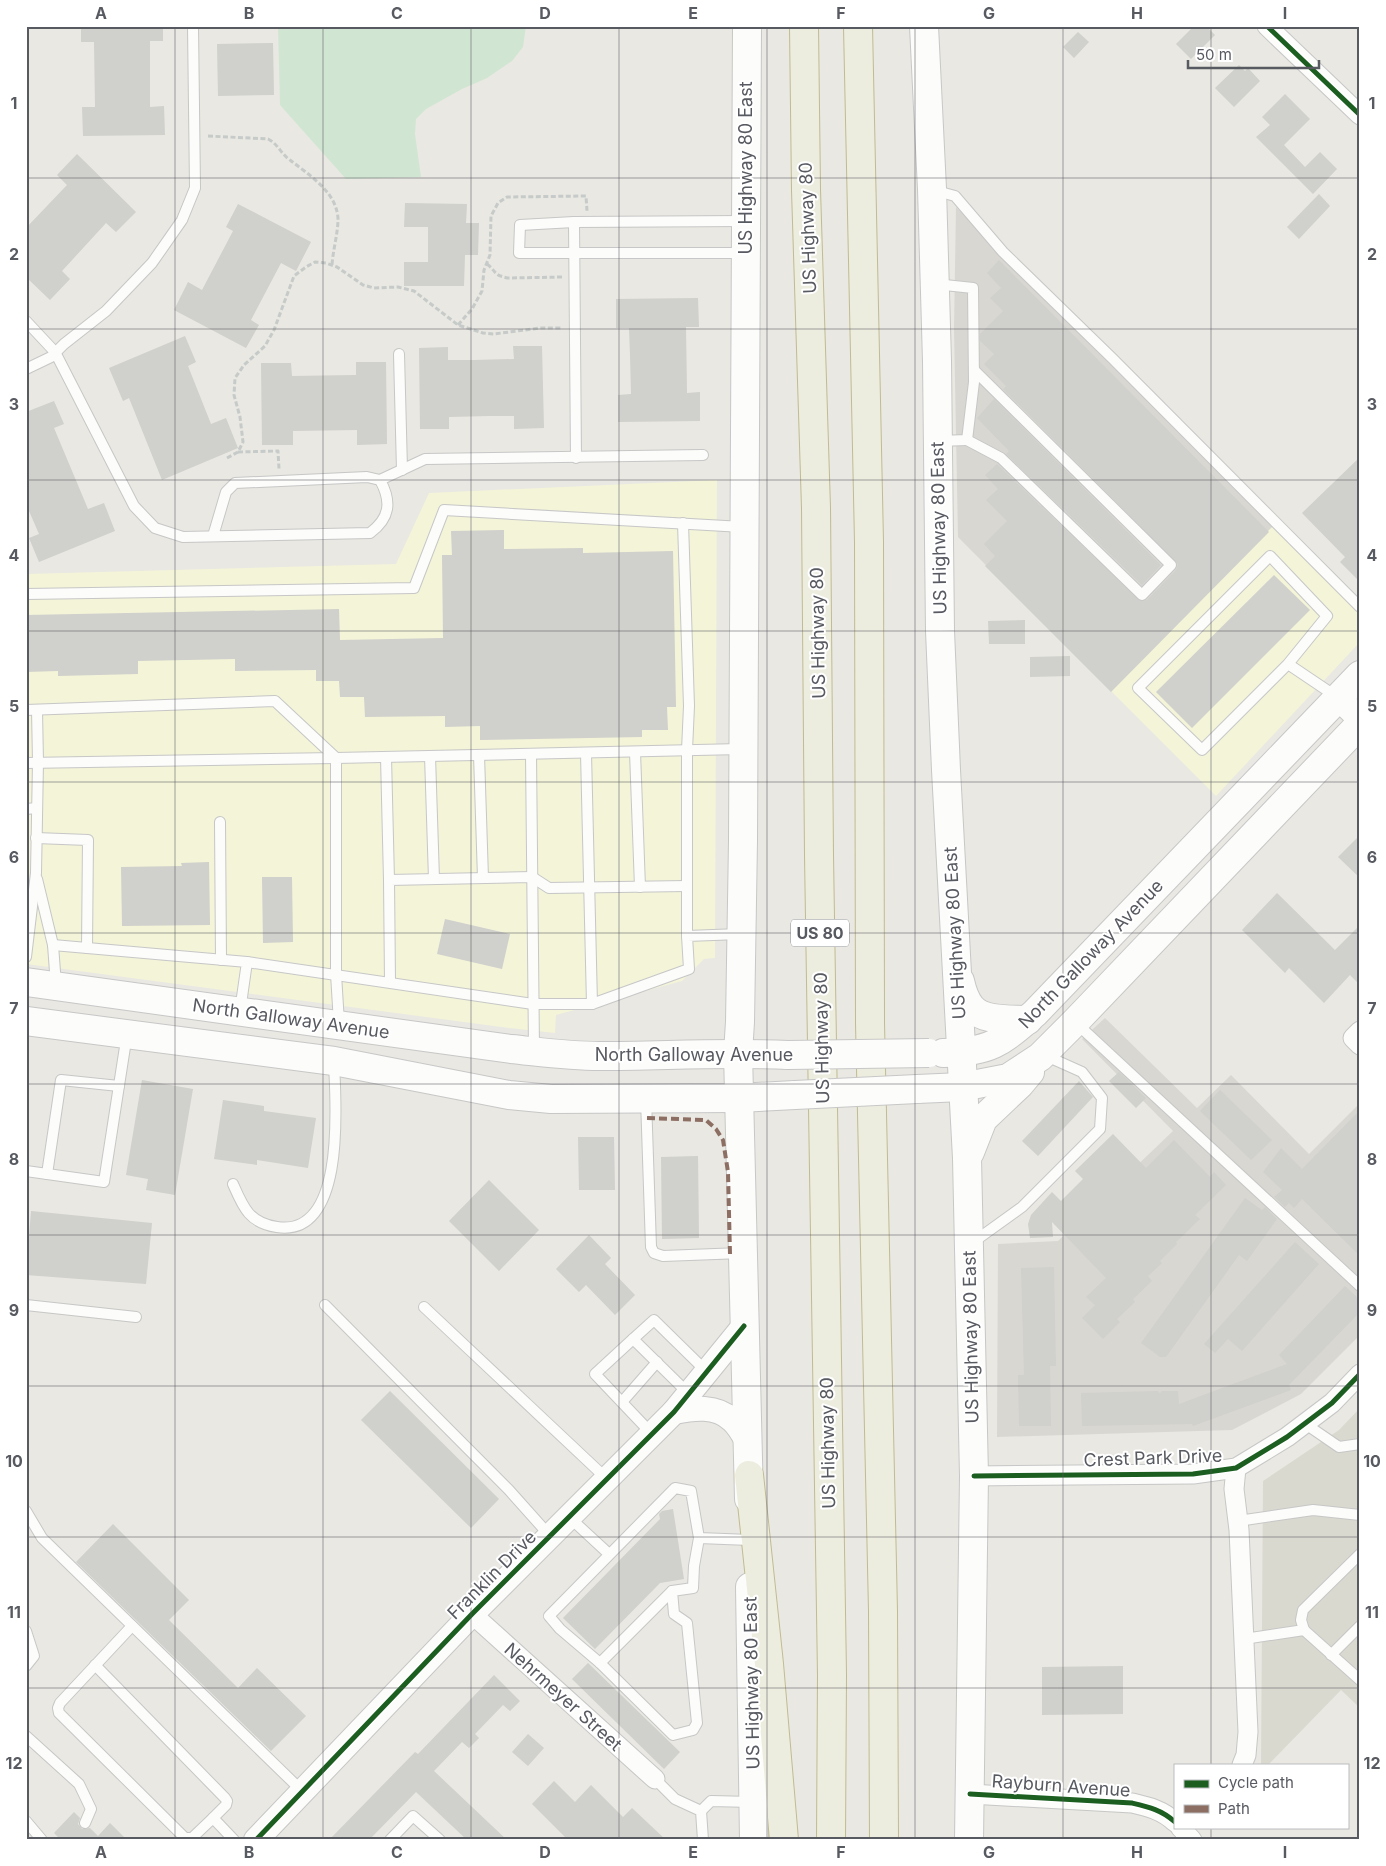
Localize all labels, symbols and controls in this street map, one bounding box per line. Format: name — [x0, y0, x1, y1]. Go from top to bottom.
text: A — [95, 3, 107, 23]
text: B — [244, 3, 254, 23]
text: C — [391, 3, 403, 23]
text: D — [539, 3, 551, 23]
text: E — [688, 3, 698, 23]
text: F — [836, 3, 846, 23]
text: G — [983, 3, 995, 23]
text: H — [1131, 3, 1143, 23]
text: I — [1283, 3, 1287, 23]
scale bar — [1188, 38, 1320, 70]
text: 50 m — [1196, 45, 1232, 64]
street label: US Highway 80 East — [735, 81, 756, 255]
text: 1 — [11, 93, 17, 113]
text: 1 — [1369, 93, 1375, 113]
street label: US Highway 80 — [795, 162, 820, 294]
text: 2 — [9, 244, 19, 264]
text: 2 — [1367, 244, 1377, 264]
text: 3 — [9, 394, 19, 414]
text: 3 — [1367, 394, 1377, 414]
street label: US Highway 80 East — [926, 441, 951, 615]
text: 4 — [9, 545, 20, 565]
text: 4 — [1367, 545, 1378, 565]
street label: US Highway 80 — [806, 567, 829, 699]
text: 5 — [9, 696, 19, 716]
text: 5 — [1367, 696, 1377, 716]
street label: US Highway 80 East — [939, 846, 970, 1020]
text: 6 — [9, 847, 19, 867]
text: 6 — [1367, 847, 1377, 867]
street label: North Galloway Avenue — [1014, 875, 1167, 1032]
road number: US 80 — [791, 920, 849, 946]
street label: US Highway 80 — [810, 972, 833, 1104]
street label: North Galloway Avenue — [191, 994, 391, 1043]
text: 7 — [9, 998, 19, 1018]
text: 7 — [1367, 998, 1377, 1018]
street label: North Galloway Avenue — [595, 1044, 793, 1065]
text: 8 — [9, 1149, 19, 1169]
text: 8 — [1367, 1149, 1377, 1169]
street label: US Highway 80 East — [958, 1250, 983, 1424]
text: 9 — [9, 1300, 19, 1320]
text: 9 — [1367, 1300, 1377, 1320]
street label: US Highway 80 — [816, 1377, 839, 1509]
street label: Crest Park Drive — [1083, 1445, 1223, 1470]
text: 10 — [5, 1451, 23, 1471]
text: 10 — [1363, 1451, 1381, 1471]
street label: Franklin Drive — [443, 1526, 540, 1623]
street label: US Highway 80 East — [739, 1596, 764, 1770]
text: 11 — [7, 1602, 21, 1622]
text: 11 — [1365, 1602, 1379, 1622]
street label: Nehrmeyer Street — [500, 1638, 626, 1755]
text: 12 — [6, 1753, 22, 1773]
text: 12 — [1364, 1753, 1380, 1773]
legend — [1174, 1764, 1348, 1828]
street label: Rayburn Avenue — [991, 1770, 1131, 1801]
text: Cycle path — [1218, 1773, 1294, 1792]
text: Path — [1218, 1799, 1250, 1818]
text: A — [95, 1842, 107, 1862]
text: B — [244, 1842, 254, 1862]
text: C — [391, 1842, 403, 1862]
text: D — [539, 1842, 551, 1862]
text: E — [688, 1842, 698, 1862]
text: F — [836, 1842, 846, 1862]
text: G — [983, 1842, 995, 1862]
text: H — [1131, 1842, 1143, 1862]
text: I — [1283, 1842, 1287, 1862]

